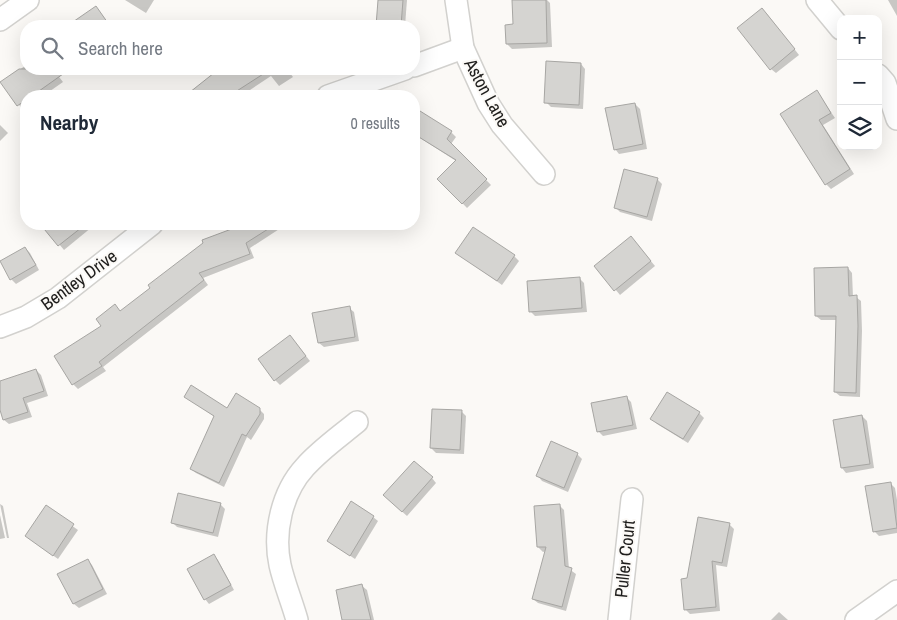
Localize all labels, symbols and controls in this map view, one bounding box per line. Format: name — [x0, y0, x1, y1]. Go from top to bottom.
map controls — [837, 15, 882, 150]
button: + — [837, 15, 882, 60]
search box — [20, 20, 420, 75]
icon: search — [38, 34, 66, 62]
text: Search here — [78, 35, 163, 61]
street label: Aston Lane — [458, 53, 516, 131]
button: − — [837, 60, 882, 105]
button: layers — [837, 105, 882, 150]
text: Nearby — [40, 108, 98, 137]
text: 0 results — [350, 112, 400, 134]
street label: Bentley Drive — [36, 243, 122, 316]
street label: Puller Court — [608, 519, 641, 599]

